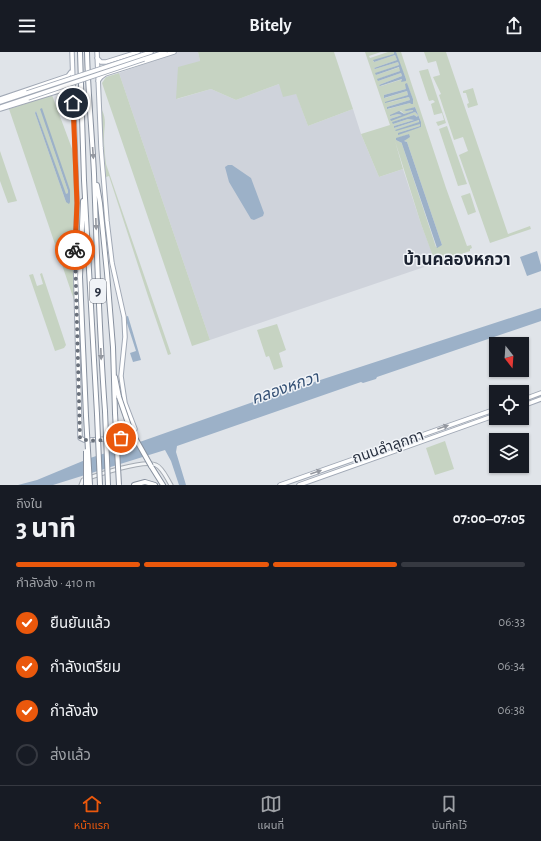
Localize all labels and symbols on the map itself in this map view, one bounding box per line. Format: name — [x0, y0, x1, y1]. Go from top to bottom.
pin — [56, 86, 90, 120]
one-way arrow — [89, 147, 96, 159]
one-way arrow — [93, 218, 99, 231]
courier — [55, 230, 95, 270]
district label: บ้านคลองหกวา — [403, 250, 511, 268]
road number: 9 — [90, 279, 106, 303]
north arrow — [489, 337, 529, 377]
one-way arrow — [98, 348, 104, 361]
water label: คลองหกวา — [249, 369, 322, 407]
pin — [104, 421, 138, 455]
one-way arrow — [437, 424, 449, 430]
street label: ถนนลำลูกกา — [350, 427, 426, 467]
one-way arrow — [311, 469, 323, 475]

